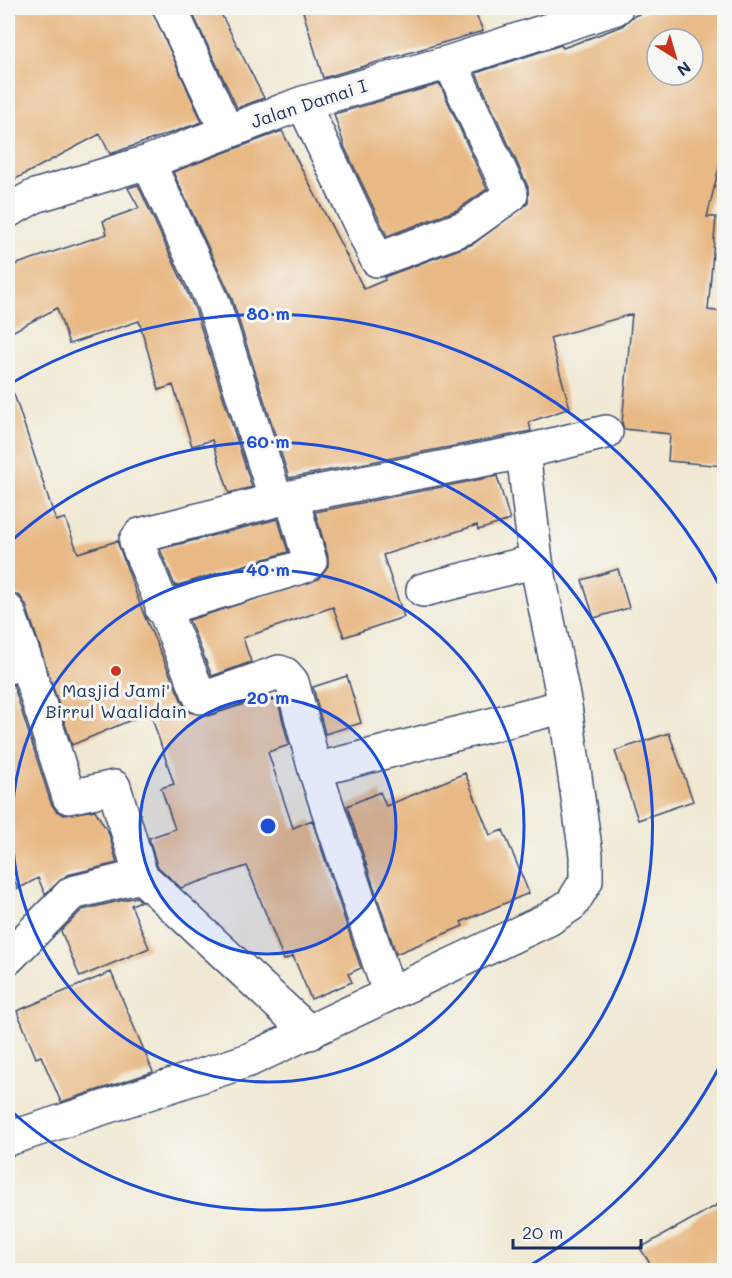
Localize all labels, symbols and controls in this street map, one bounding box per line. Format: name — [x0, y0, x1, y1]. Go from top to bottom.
north arrow — [645, 27, 705, 87]
text: N — [673, 57, 696, 81]
street label: Jalan Damai I — [248, 73, 370, 133]
text: 80 m — [246, 301, 290, 325]
text: 60 m — [246, 429, 290, 453]
text: 40 m — [246, 557, 290, 581]
marker: Masjid Jami' Birrul Waalidain — [109, 664, 123, 678]
place label: Masjid Jami' Birrul Waalidain — [45, 678, 187, 723]
text: 20 m — [247, 685, 289, 709]
centre of rings — [258, 816, 278, 836]
scale bar — [513, 1212, 640, 1250]
text: 20 m — [522, 1220, 563, 1244]

